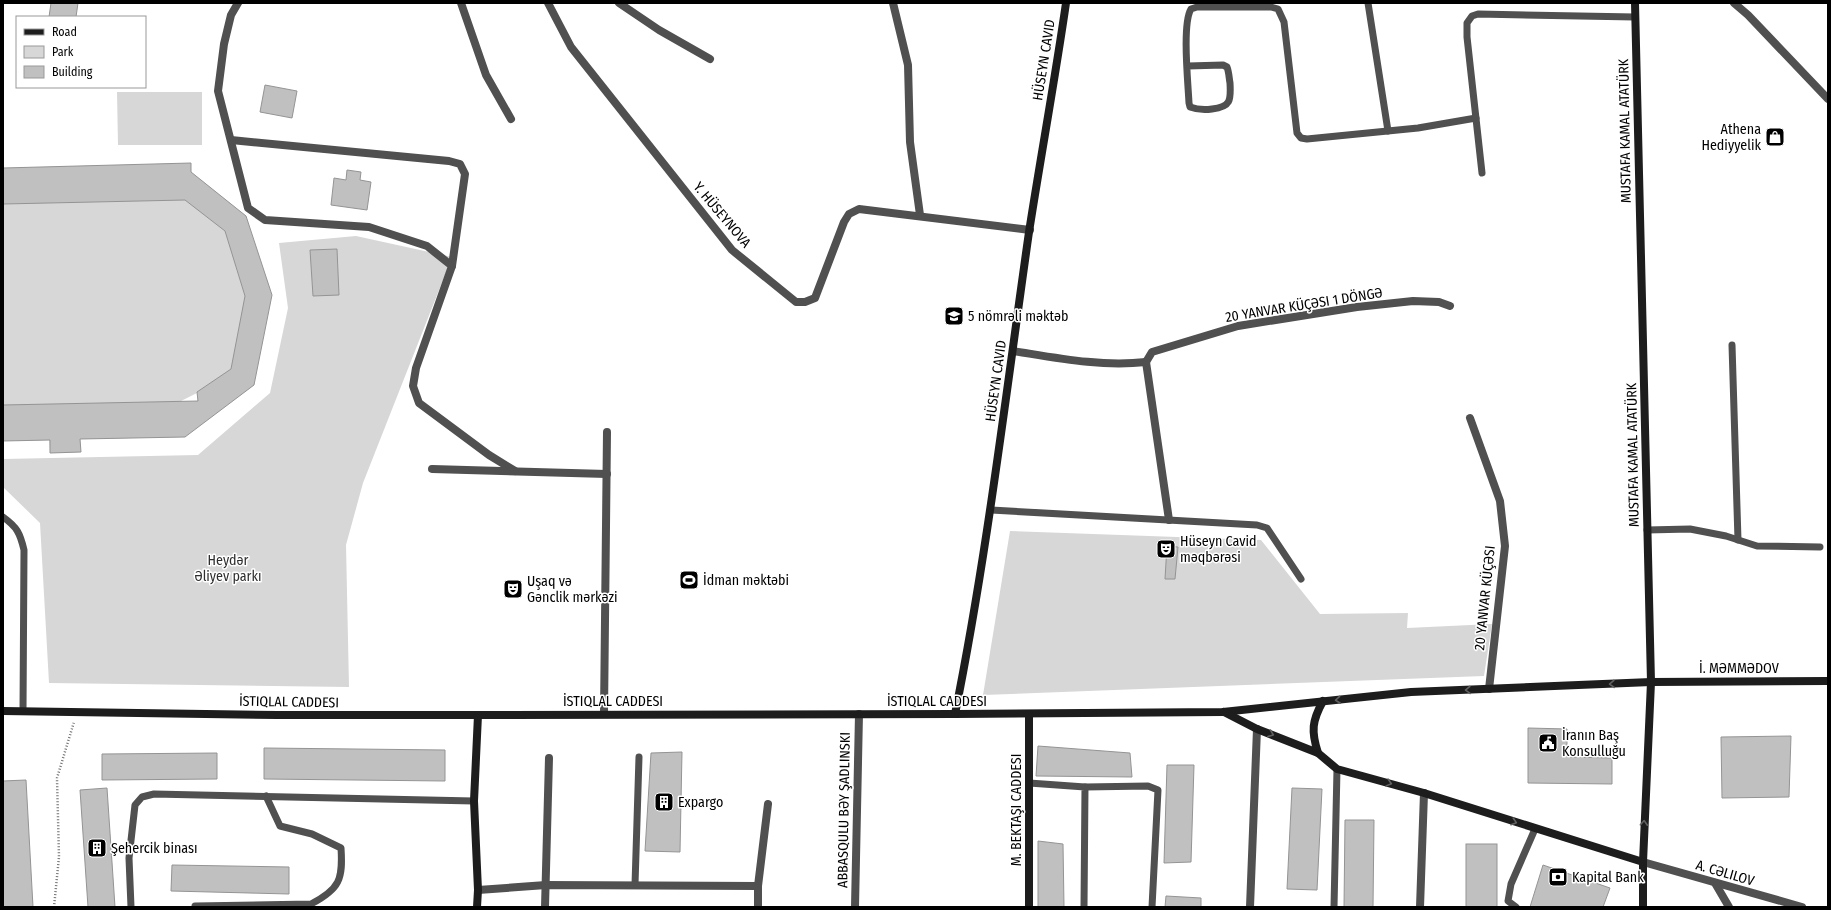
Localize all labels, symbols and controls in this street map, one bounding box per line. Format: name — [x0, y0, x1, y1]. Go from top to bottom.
legend — [16, 16, 146, 88]
street label: HÜSEYN CAVID — [1028, 18, 1059, 102]
text: Road — [52, 25, 77, 39]
text: Park — [52, 45, 74, 59]
street label: MUSTAFA KAMAL ATATÜRK — [1614, 58, 1635, 203]
text: Building — [52, 65, 93, 79]
place label: Athena Hediyyelik — [1701, 121, 1761, 154]
shop icon: Athena Hediyyelik — [1764, 126, 1786, 148]
street label: Y. HÜSEYNOVA — [690, 178, 756, 252]
street label: 20 YANVAR KÜÇƏSI 1 DÖNGƏ — [1224, 283, 1384, 326]
school or university icon: 5 nömrəli məktəb — [943, 305, 965, 327]
place label: 5 nömrəli məktəb — [968, 308, 1068, 325]
street label: HÜSEYN CAVID — [981, 339, 1010, 423]
street label: MUSTAFA KAMAL ATATÜRK — [1622, 382, 1643, 527]
place label: Hüseyn Cavid məqbərəsi — [1180, 533, 1256, 566]
theatre icon: Hüseyn Cavid məqbərəsi — [1155, 538, 1177, 560]
street label: 20 YANVAR KÜÇƏSI — [1470, 545, 1499, 651]
park label: Heydər Əliyev parkı — [194, 552, 262, 585]
sports icon: İdman məktəbi — [678, 569, 700, 591]
place label: İdman məktəbi — [703, 572, 789, 589]
place label: Uşaq və Gənclik mərkəzi — [527, 573, 617, 606]
theatre icon: Uşaq və Gənclik mərkəzi — [502, 578, 524, 600]
street label: İ. MƏMMƏDOV — [1699, 660, 1780, 677]
one-way arrow — [1609, 679, 1615, 688]
one-way arrow — [1465, 685, 1471, 694]
street label: İSTIQLAL CADDESI — [239, 693, 339, 711]
street label: İSTIQLAL CADDESI — [563, 693, 663, 710]
street label: İSTIQLAL CADDESI — [887, 693, 987, 710]
one-way arrow — [1335, 695, 1341, 704]
place label: İranın Baş Konsulluğu — [1562, 727, 1626, 760]
one-way arrow — [1267, 730, 1274, 738]
street label: ABBASQULU BƏY ŞADLINSKI — [834, 732, 854, 888]
public building icon: İranın Baş Konsulluğu — [1537, 732, 1559, 754]
street label: M. BEKTAŞI CADDESI — [1008, 754, 1025, 866]
one-way arrow — [1386, 778, 1393, 787]
building icon: Expargo — [653, 791, 675, 813]
place label: Expargo — [678, 794, 723, 811]
one-way arrow — [1510, 817, 1517, 826]
one-way arrow — [1640, 820, 1649, 826]
building icon: Şehercik binası — [86, 837, 108, 859]
place label: Şehercik binası — [111, 840, 198, 857]
street label: A. CƏLILOV — [1694, 857, 1757, 890]
bank icon: Kapital Bank — [1547, 866, 1569, 888]
place label: Kapital Bank — [1572, 869, 1644, 886]

